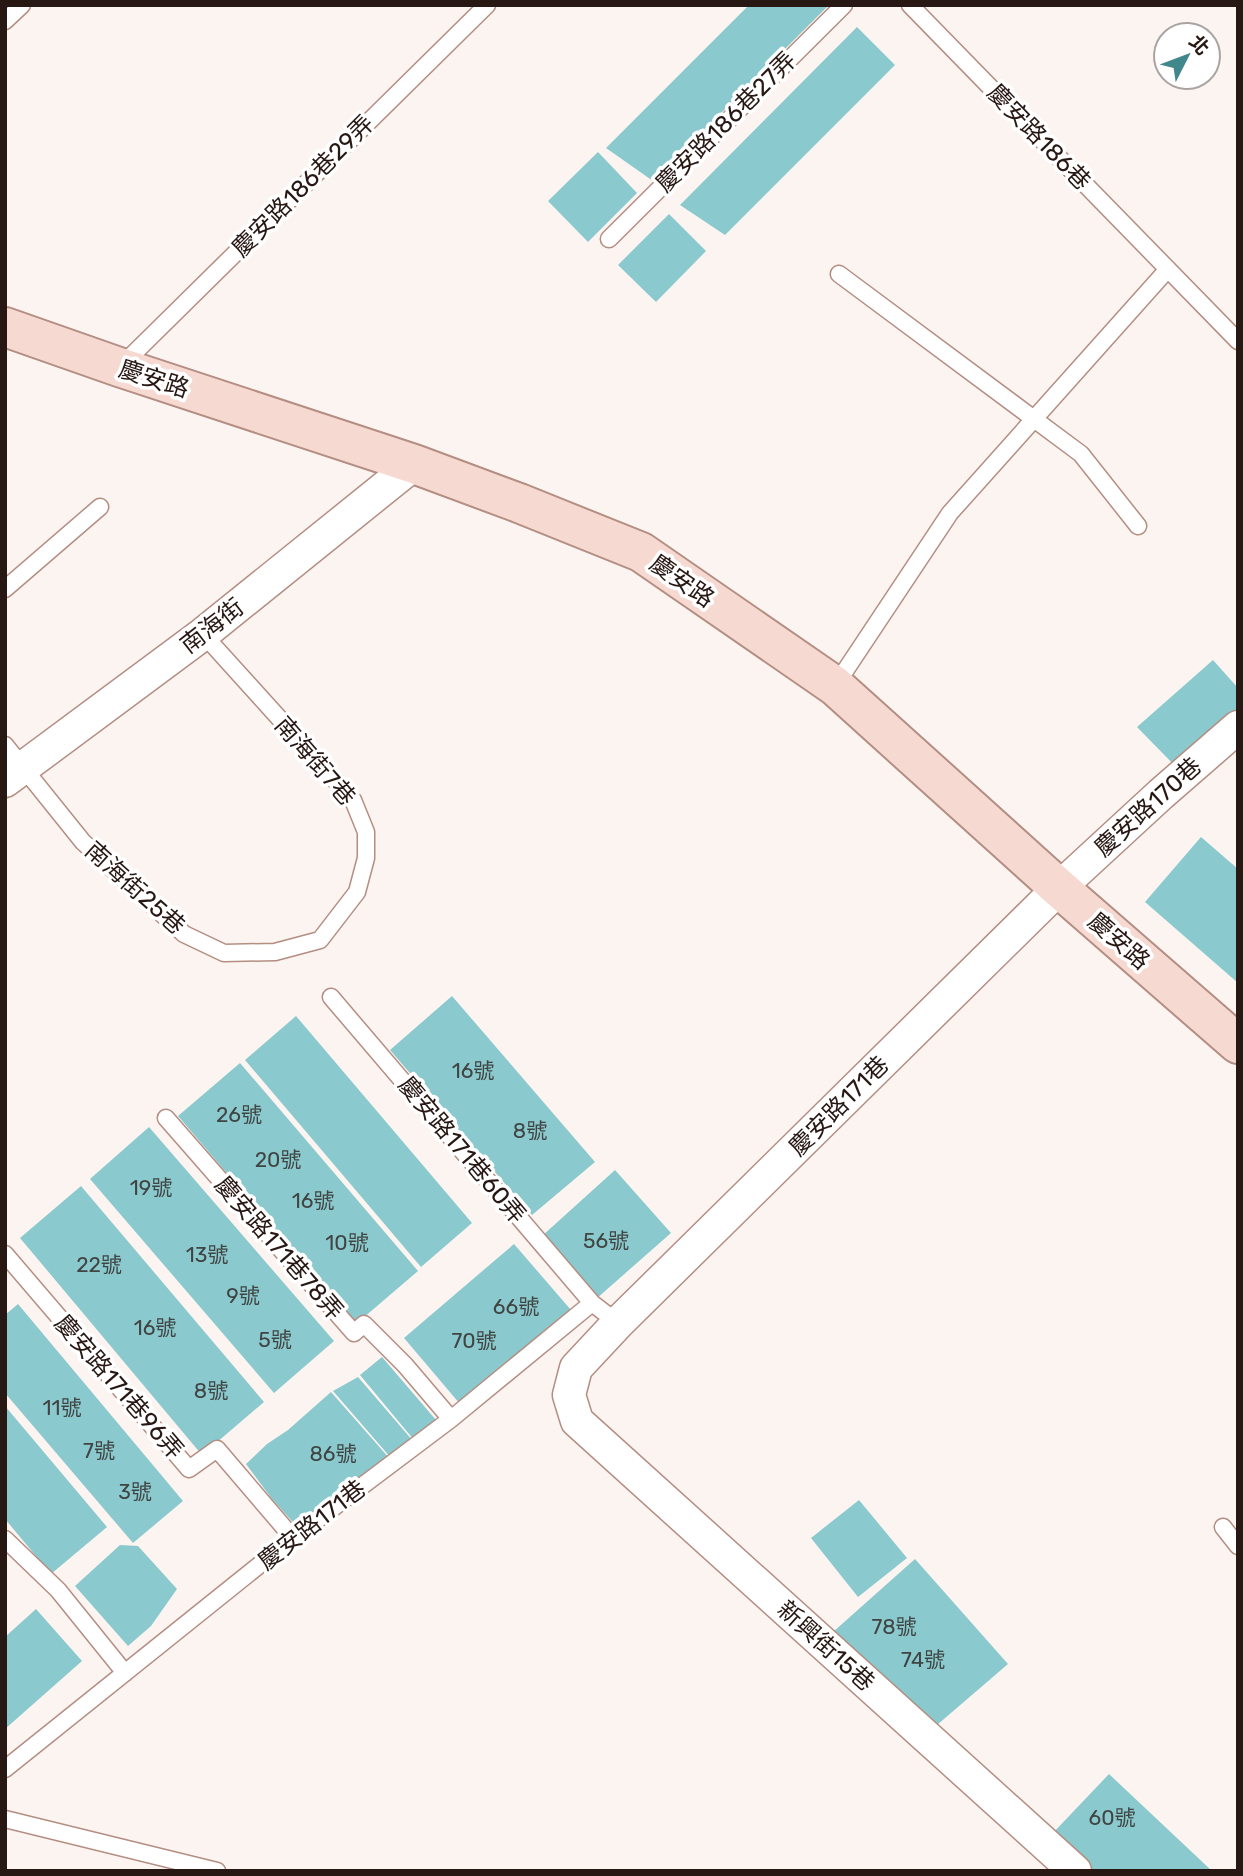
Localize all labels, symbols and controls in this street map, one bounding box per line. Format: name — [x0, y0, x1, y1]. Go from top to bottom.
north arrow — [1152, 21, 1222, 91]
text: 北 — [1184, 30, 1214, 60]
street label: 慶安路186巷27弄 — [650, 46, 802, 198]
street label: 慶安路186巷 — [982, 78, 1096, 196]
street label: 慶安路186巷29弄 — [227, 110, 379, 262]
street label: 慶安路 — [115, 355, 193, 403]
street label: 慶安路 — [644, 549, 720, 613]
street label: 南海街 — [175, 593, 249, 659]
street label: 南海街7巷 — [269, 711, 361, 811]
street label: 慶安路170巷 — [1089, 752, 1207, 862]
street label: 南海街25巷 — [79, 836, 191, 940]
street label: 慶安路 — [1083, 907, 1155, 975]
street label: 慶安路171巷 — [784, 1051, 894, 1161]
house number: 16號 — [452, 1058, 494, 1083]
street label: 慶安路171巷60弄 — [393, 1071, 531, 1229]
house number: 26號 — [216, 1102, 262, 1127]
house number: 8號 — [513, 1118, 547, 1143]
house number: 20號 — [255, 1147, 301, 1172]
street label: 慶安路171巷78弄 — [209, 1171, 349, 1325]
house number: 19號 — [130, 1175, 172, 1200]
house number: 16號 — [292, 1188, 334, 1213]
house number: 56號 — [583, 1228, 629, 1253]
house number: 10號 — [325, 1230, 369, 1255]
house number: 13號 — [186, 1242, 228, 1267]
house number: 22號 — [76, 1252, 122, 1277]
house number: 9號 — [226, 1283, 260, 1308]
house number: 66號 — [493, 1294, 539, 1319]
street label: 慶安路171巷96弄 — [49, 1309, 189, 1465]
house number: 16號 — [134, 1315, 176, 1340]
house number: 5號 — [258, 1327, 292, 1352]
house number: 70號 — [451, 1328, 497, 1353]
house number: 8號 — [194, 1378, 228, 1403]
house number: 11號 — [43, 1395, 81, 1420]
house number: 7號 — [83, 1438, 115, 1463]
house number: 86號 — [309, 1441, 357, 1466]
street label: 慶安路171巷 — [253, 1474, 371, 1576]
house number: 3號 — [118, 1479, 152, 1504]
street label: 新興街15巷 — [772, 1595, 880, 1697]
house number: 78號 — [871, 1614, 917, 1639]
house number: 74號 — [901, 1647, 945, 1672]
house number: 60號 — [1089, 1805, 1136, 1830]

